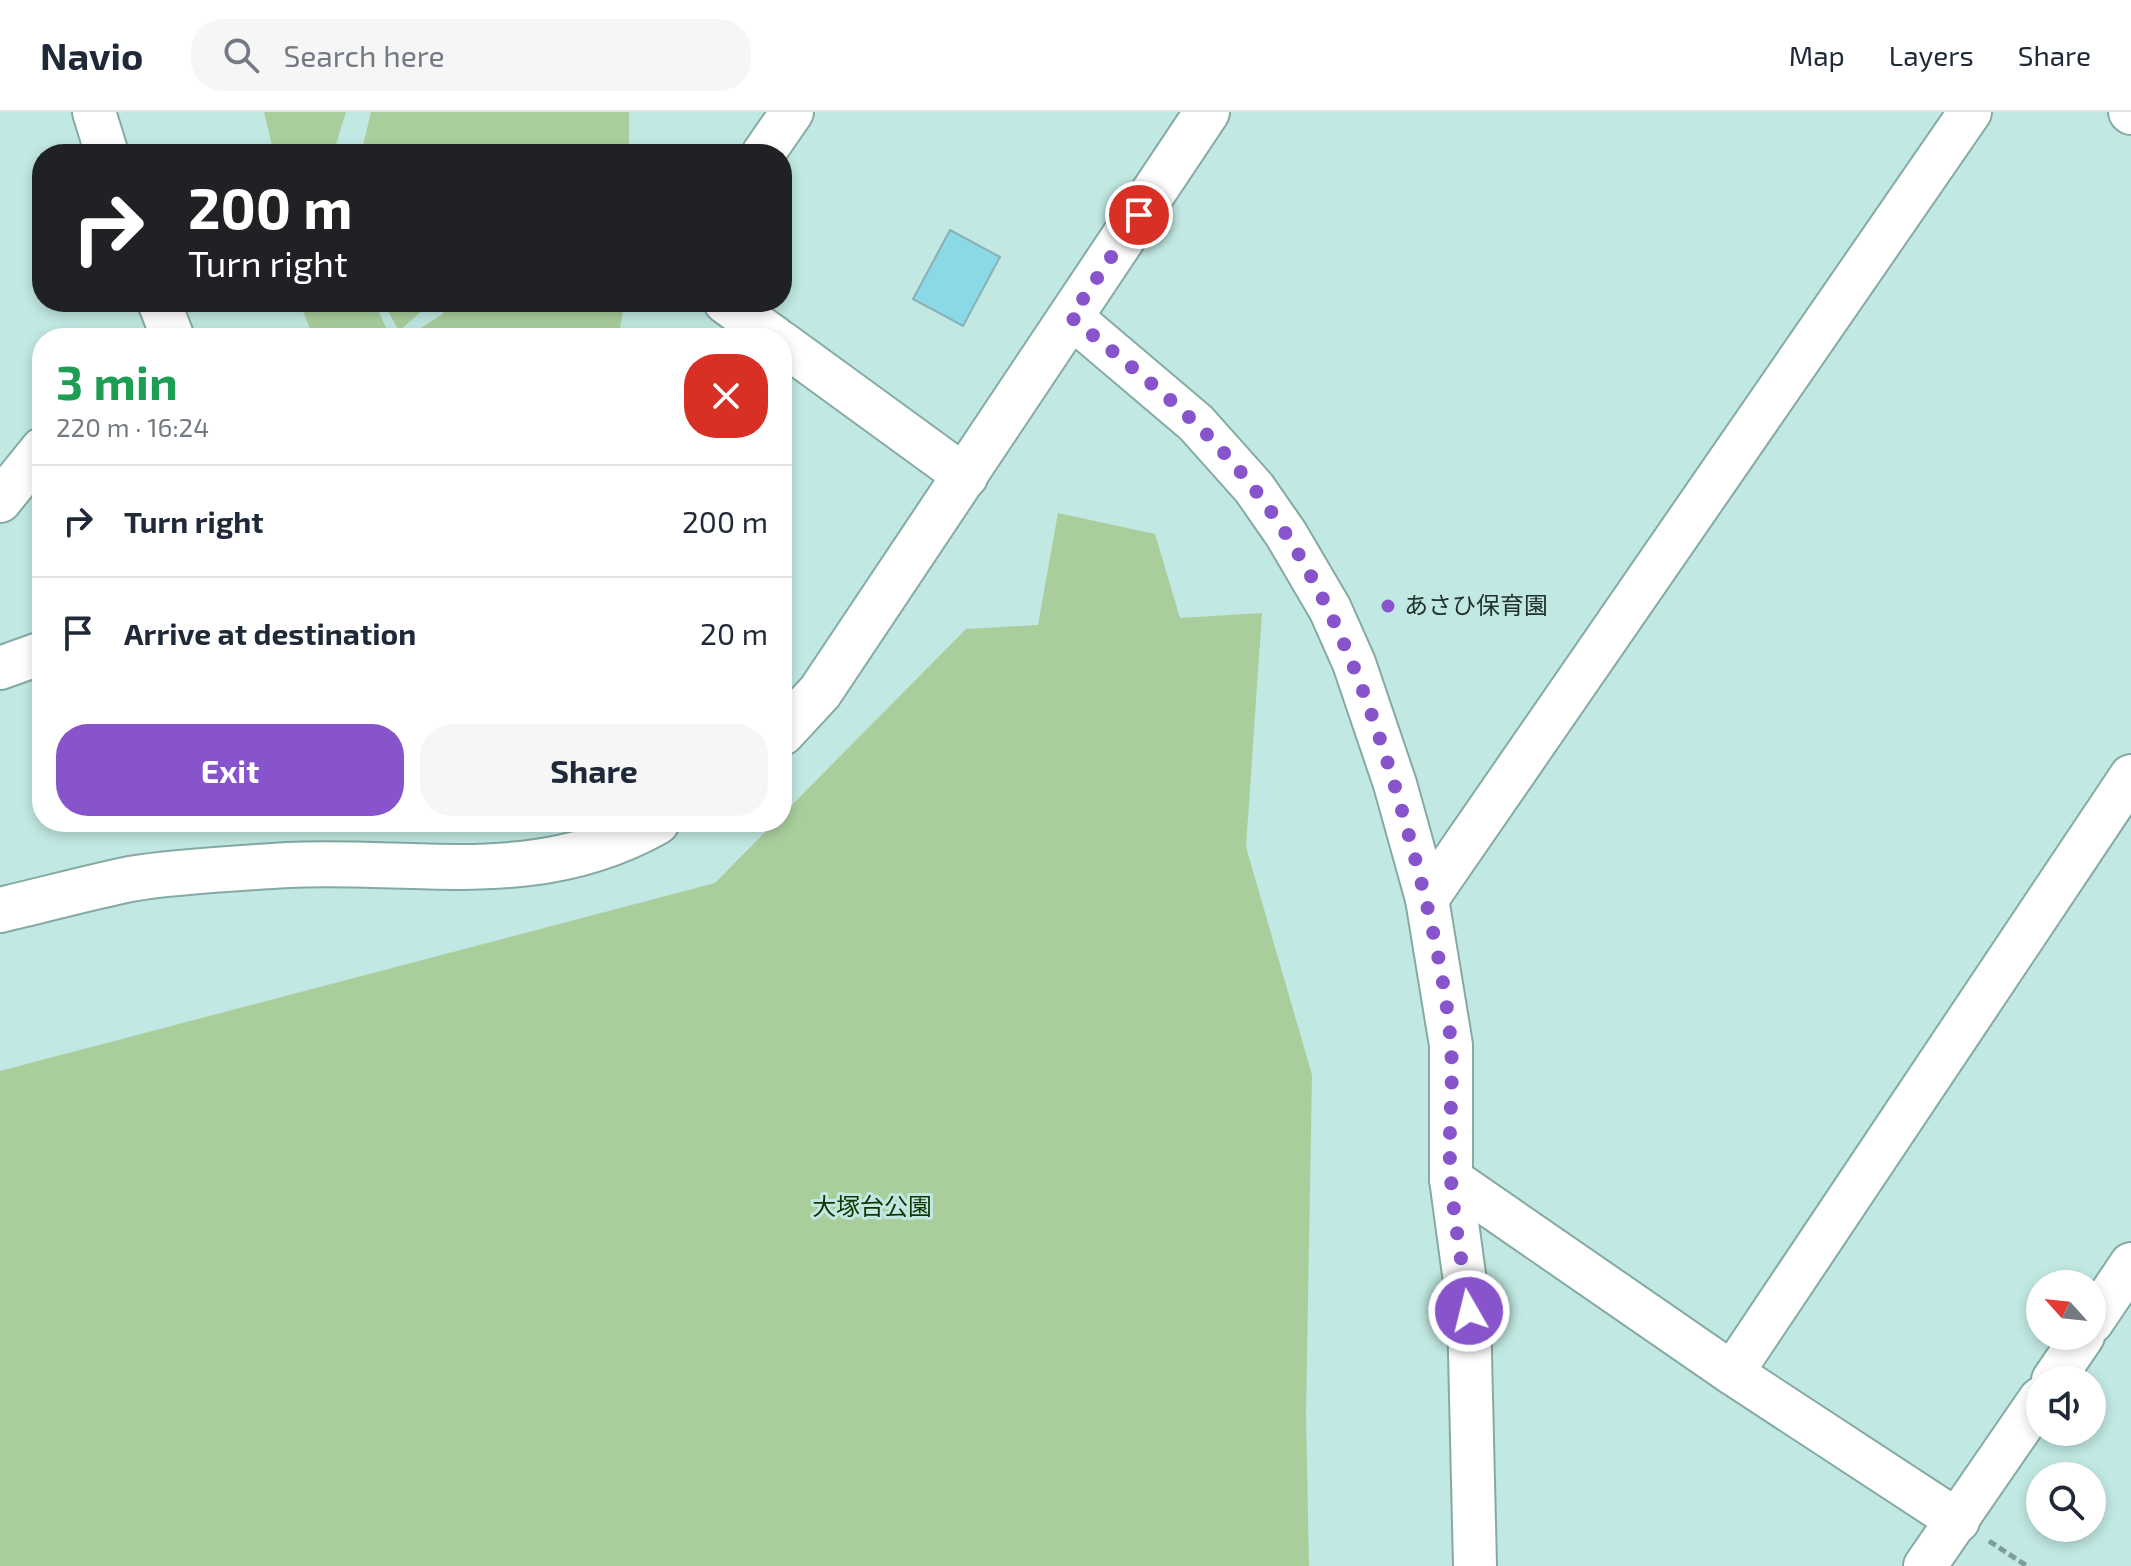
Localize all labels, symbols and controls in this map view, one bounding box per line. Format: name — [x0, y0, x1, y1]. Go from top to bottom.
search box — [191, 19, 751, 91]
text: Navio — [40, 32, 143, 78]
icon: search — [219, 33, 263, 77]
text: Search here — [283, 37, 445, 73]
text: Map — [1789, 38, 1845, 72]
text: Layers — [1889, 38, 1974, 72]
text: Share — [2018, 38, 2091, 72]
text: 200 m — [188, 173, 353, 240]
icon: right — [56, 176, 160, 280]
pin — [1105, 181, 1173, 249]
icon: arrive — [1117, 193, 1161, 237]
text: Turn right — [188, 241, 348, 284]
text: 3 min — [56, 352, 178, 410]
button: close — [684, 354, 768, 438]
text: 220 m · 16:24 — [56, 411, 209, 442]
icon: right — [56, 499, 100, 543]
text: Turn right — [124, 503, 264, 539]
text: 200 m — [682, 503, 768, 539]
place label: あさひ保育園 — [1404, 590, 1548, 619]
marker: あさひ保育園 — [1379, 597, 1397, 615]
icon: arrive — [56, 611, 100, 655]
text: Arrive at destination — [124, 615, 416, 651]
text: 20 m — [700, 615, 768, 651]
button: Exit — [56, 724, 404, 816]
button: Share — [420, 724, 768, 816]
park label: 大塚台公園 — [812, 1191, 932, 1220]
position arrow — [1427, 1269, 1511, 1353]
north arrow — [2026, 1270, 2106, 1350]
map controls — [2026, 1270, 2106, 1542]
button: sound — [2026, 1366, 2106, 1446]
button: search — [2026, 1462, 2106, 1542]

